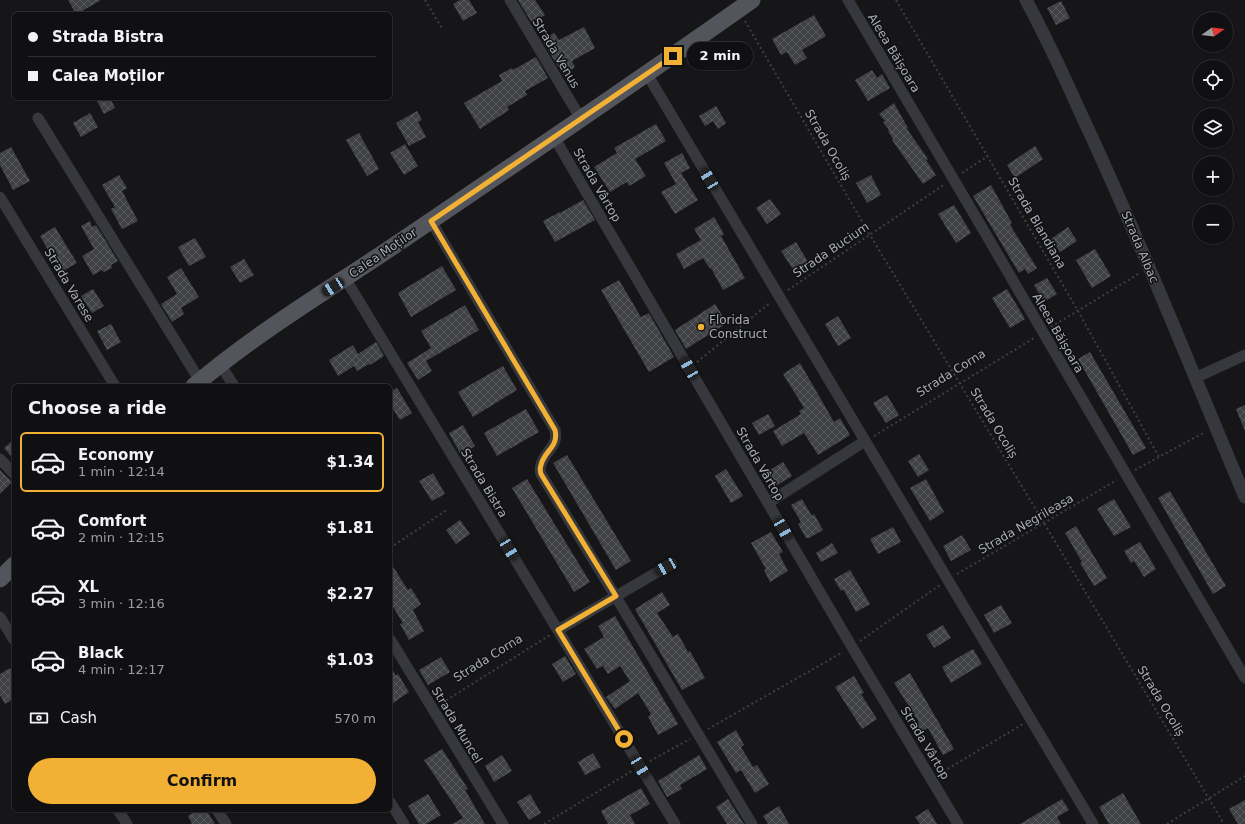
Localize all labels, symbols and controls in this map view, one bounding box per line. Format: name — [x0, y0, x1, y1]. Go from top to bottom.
street label: Aleea Băișoara — [865, 11, 923, 95]
north arrow — [1193, 12, 1233, 52]
map controls — [1193, 12, 1233, 244]
street label: Strada Venus — [530, 15, 582, 91]
text: Strada Bistra — [52, 28, 164, 46]
callout: 2 min — [687, 42, 753, 70]
route end — [664, 47, 682, 65]
text: 2 min — [700, 48, 740, 63]
button: locate — [1193, 60, 1233, 100]
text: Calea Moților — [52, 67, 164, 85]
street label: Strada Ocoliș — [802, 107, 854, 183]
button: layers — [1193, 108, 1233, 148]
street label: Strada Vârtop — [570, 146, 624, 224]
button: + — [1193, 156, 1233, 196]
car — [698, 166, 720, 192]
street label: Strada Blandiana — [1005, 175, 1069, 271]
button: − — [1193, 204, 1233, 244]
street label: Strada Albac — [1119, 209, 1161, 285]
street label: Strada Bucium — [790, 219, 872, 281]
street label: Calea Moților — [346, 225, 420, 281]
street label: Strada Varese — [41, 246, 97, 324]
car — [320, 275, 346, 299]
street label: Aleea Băișoara — [1030, 291, 1086, 375]
place label: Florida Construct — [709, 313, 767, 341]
marker: Florida Construct — [696, 322, 706, 332]
street label: Strada Corna — [914, 346, 988, 400]
car — [678, 355, 700, 381]
street label: Strada Ocoliș — [967, 385, 1021, 461]
text: Choose a ride — [28, 397, 167, 418]
street label: Strada Vârtop — [733, 425, 787, 503]
icon: car — [30, 444, 66, 480]
text: Economy — [78, 446, 154, 464]
street label: Strada Bistra — [458, 446, 510, 520]
text: $1.34 — [327, 453, 374, 471]
text: 1 min · 12:14 — [78, 464, 165, 479]
street label: Strada Negrileasa — [976, 491, 1076, 557]
icon: car — [30, 510, 66, 546]
text: Comfort — [78, 512, 146, 530]
car — [772, 516, 794, 542]
text: $1.81 — [327, 519, 374, 537]
text: 2 min · 12:15 — [78, 530, 165, 545]
car — [498, 536, 520, 562]
car — [653, 556, 679, 578]
icon: car — [30, 576, 66, 612]
text: XL — [78, 578, 99, 596]
text: $2.27 — [327, 585, 374, 603]
text: 3 min · 12:16 — [78, 596, 165, 611]
street label: Strada Corna — [451, 631, 525, 685]
icon: car — [30, 642, 66, 678]
text: Black — [78, 644, 124, 662]
text: $1.03 — [327, 651, 374, 669]
text: 4 min · 12:17 — [78, 662, 165, 677]
street label: Strada Ocoliș — [1134, 663, 1188, 739]
street label: Strada Muncel — [429, 684, 485, 766]
street label: Strada Vârtop — [898, 704, 952, 782]
icon: cash — [28, 707, 50, 729]
text: Cash — [60, 709, 97, 727]
text: 570 m — [334, 711, 376, 726]
route start — [615, 730, 633, 748]
car — [629, 754, 651, 780]
button: Confirm — [28, 758, 376, 804]

